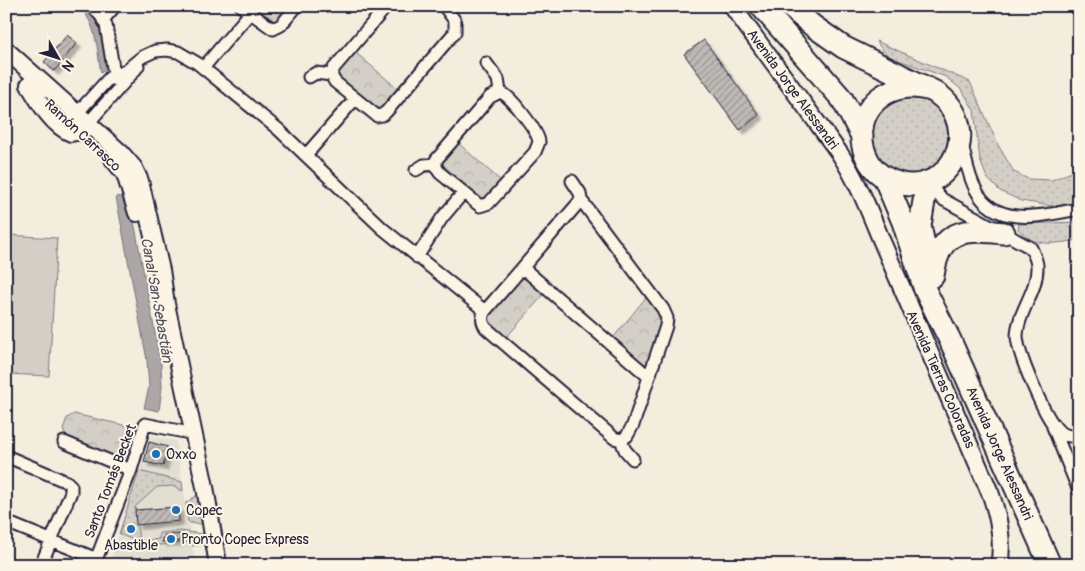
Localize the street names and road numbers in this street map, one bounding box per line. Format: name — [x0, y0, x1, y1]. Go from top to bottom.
street label: Avenida Jorge Alessandri — [743, 26, 842, 153]
street label: Ramón Carrasco — [41, 96, 125, 175]
street label: Avenida Tierras Coloradas — [902, 308, 979, 451]
street label: Avenida Jorge Alessandri — [962, 384, 1037, 523]
street label: Santo Tomás Becket — [81, 421, 140, 541]

